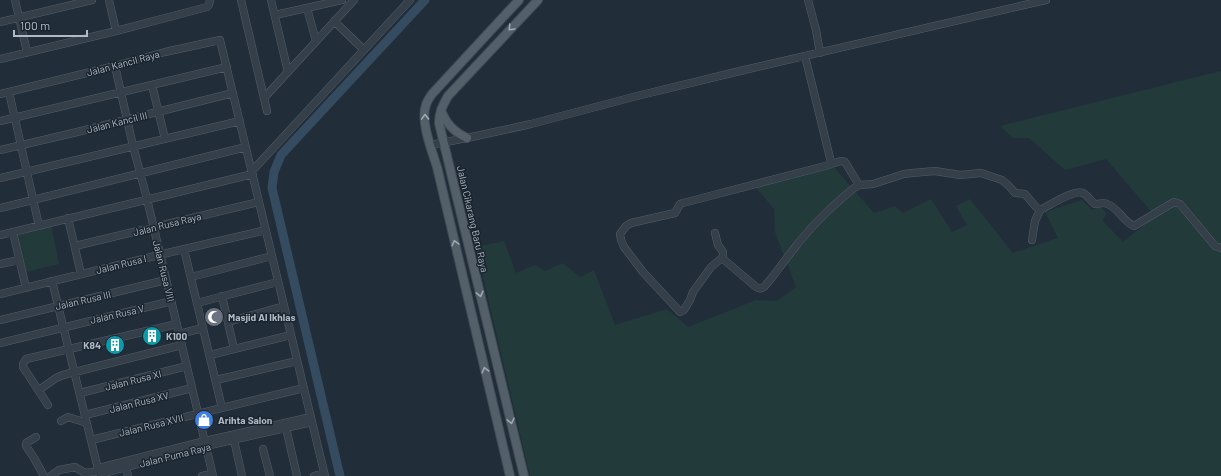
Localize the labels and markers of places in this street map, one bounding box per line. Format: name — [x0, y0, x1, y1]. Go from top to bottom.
mosque icon: Masjid Al Ikhlas — [203, 306, 225, 328]
place label: Masjid Al Ikhlas — [228, 311, 296, 323]
building icon: K100 — [141, 325, 163, 347]
place label: K100 — [166, 330, 187, 342]
building icon: K84 — [104, 334, 126, 356]
place label: K84 — [83, 339, 101, 351]
shop icon: Arihta Salon — [193, 409, 215, 431]
place label: Arihta Salon — [218, 414, 272, 426]

